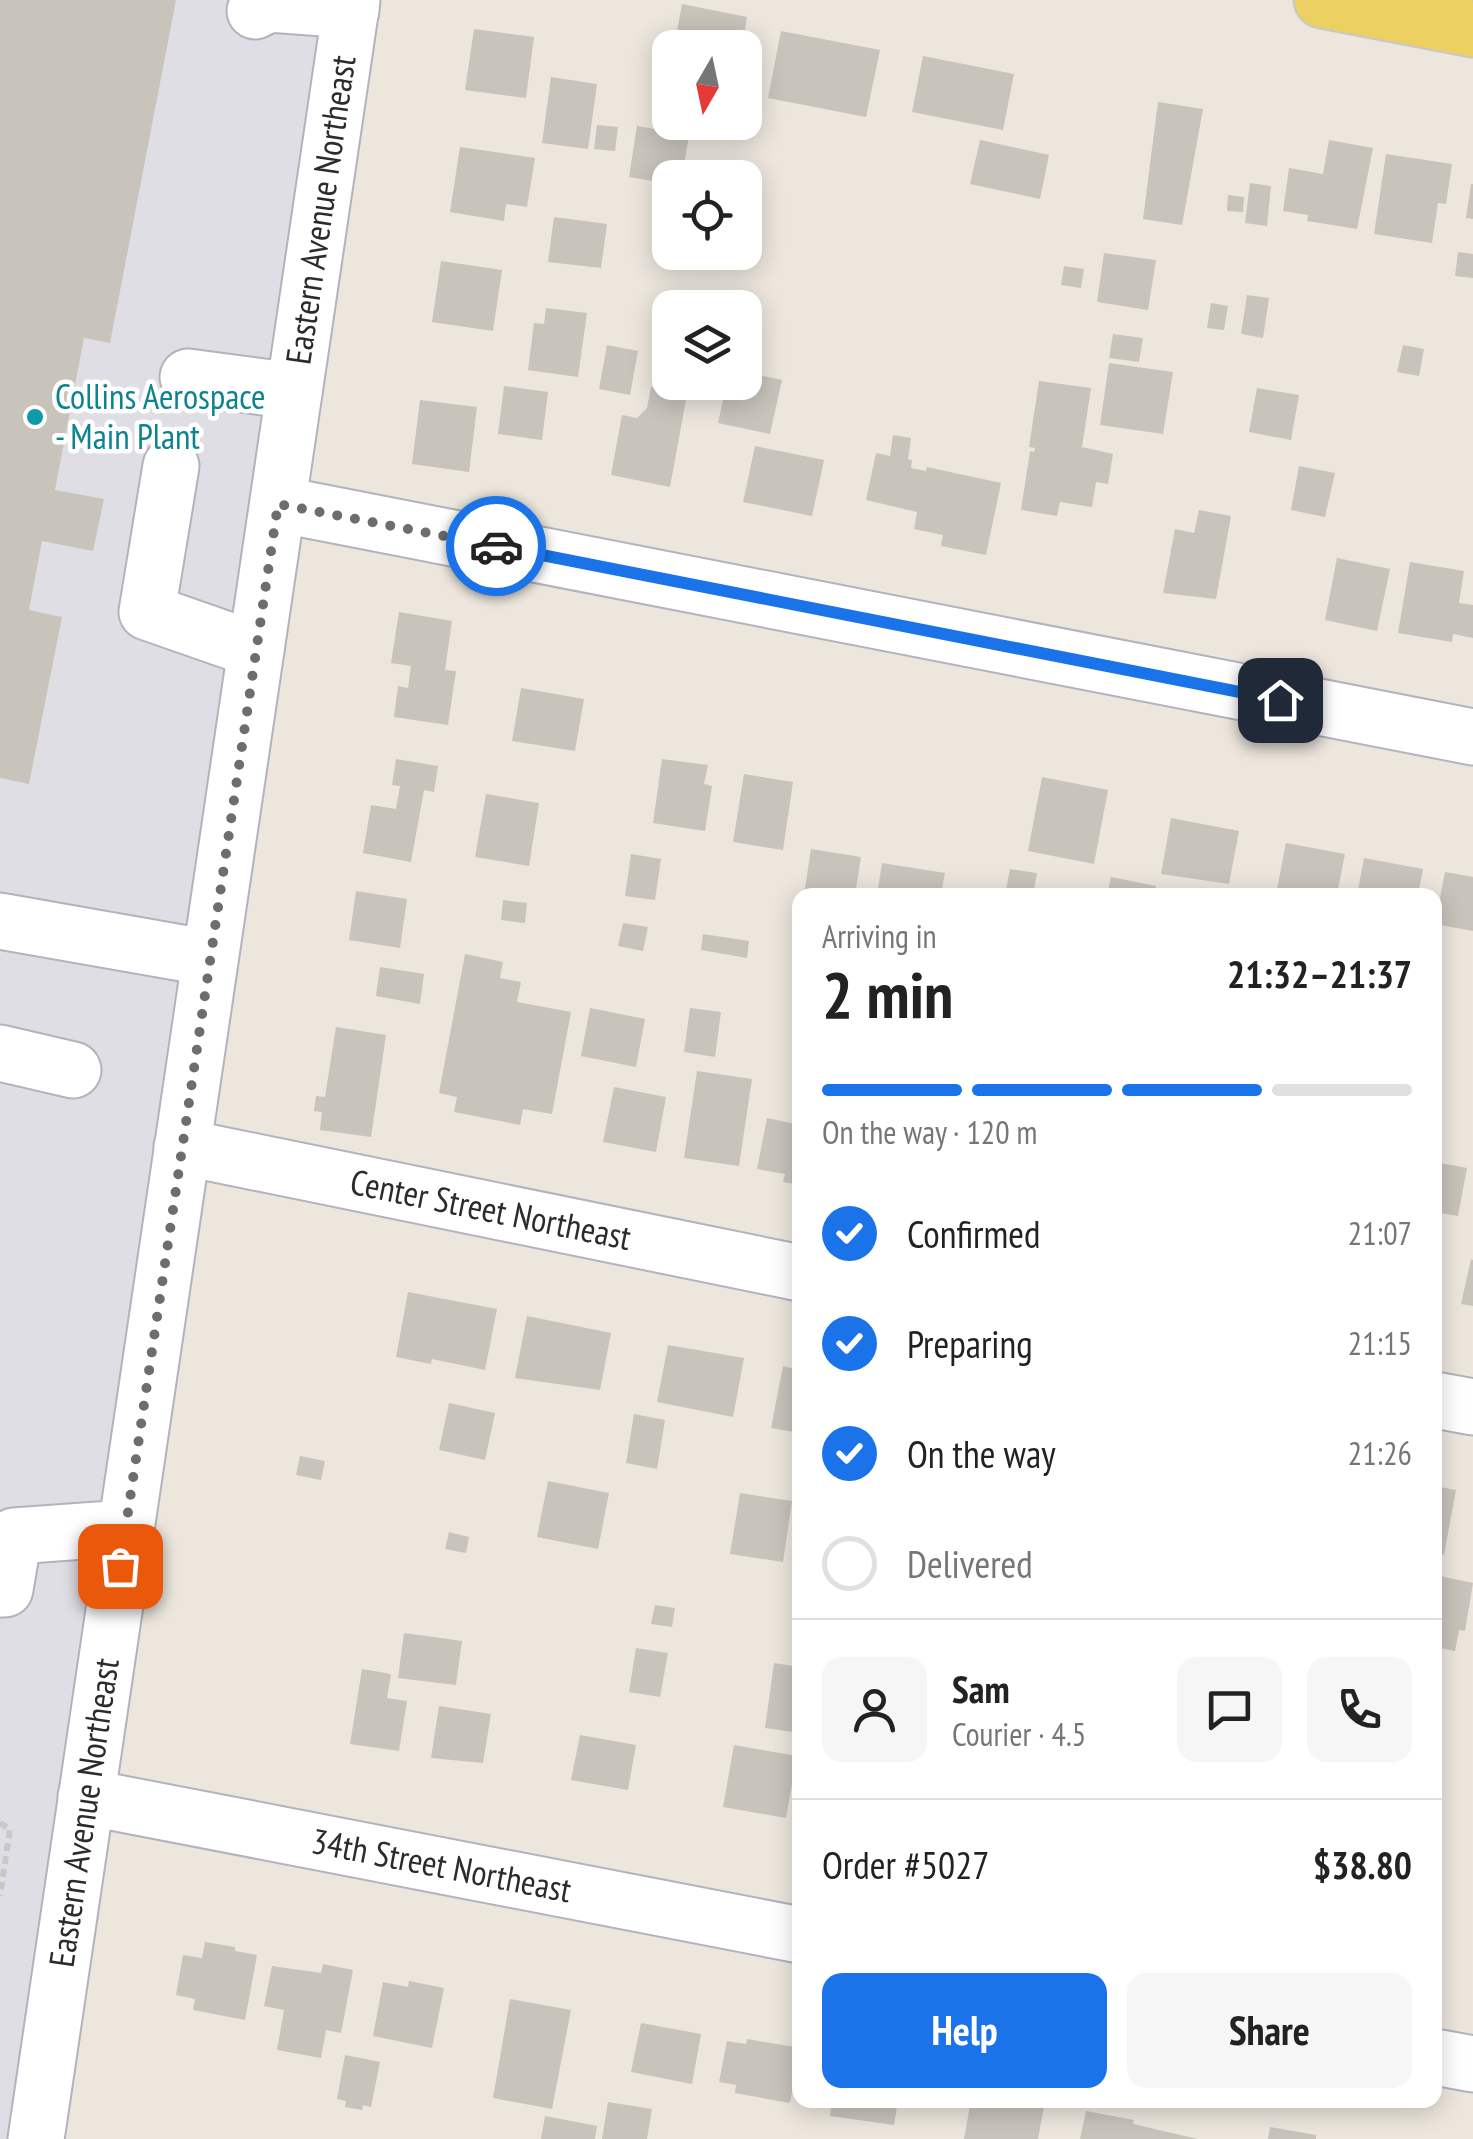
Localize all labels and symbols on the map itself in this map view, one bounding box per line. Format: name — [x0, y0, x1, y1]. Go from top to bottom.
north arrow — [652, 30, 762, 140]
street label: Eastern Avenue Northeast — [274, 52, 366, 367]
place label: Collins Aerospace - Main Plant — [55, 373, 265, 459]
marker: Collins Aerospace - Main Plant — [24, 406, 46, 428]
courier — [446, 496, 546, 596]
pin — [1238, 658, 1323, 743]
street label: Center Street Northeast — [347, 1158, 635, 1260]
pin — [78, 1524, 163, 1609]
street label: Eastern Avenue Northeast — [38, 1655, 129, 1970]
street label: 34th Street Northeast — [308, 1817, 576, 1912]

